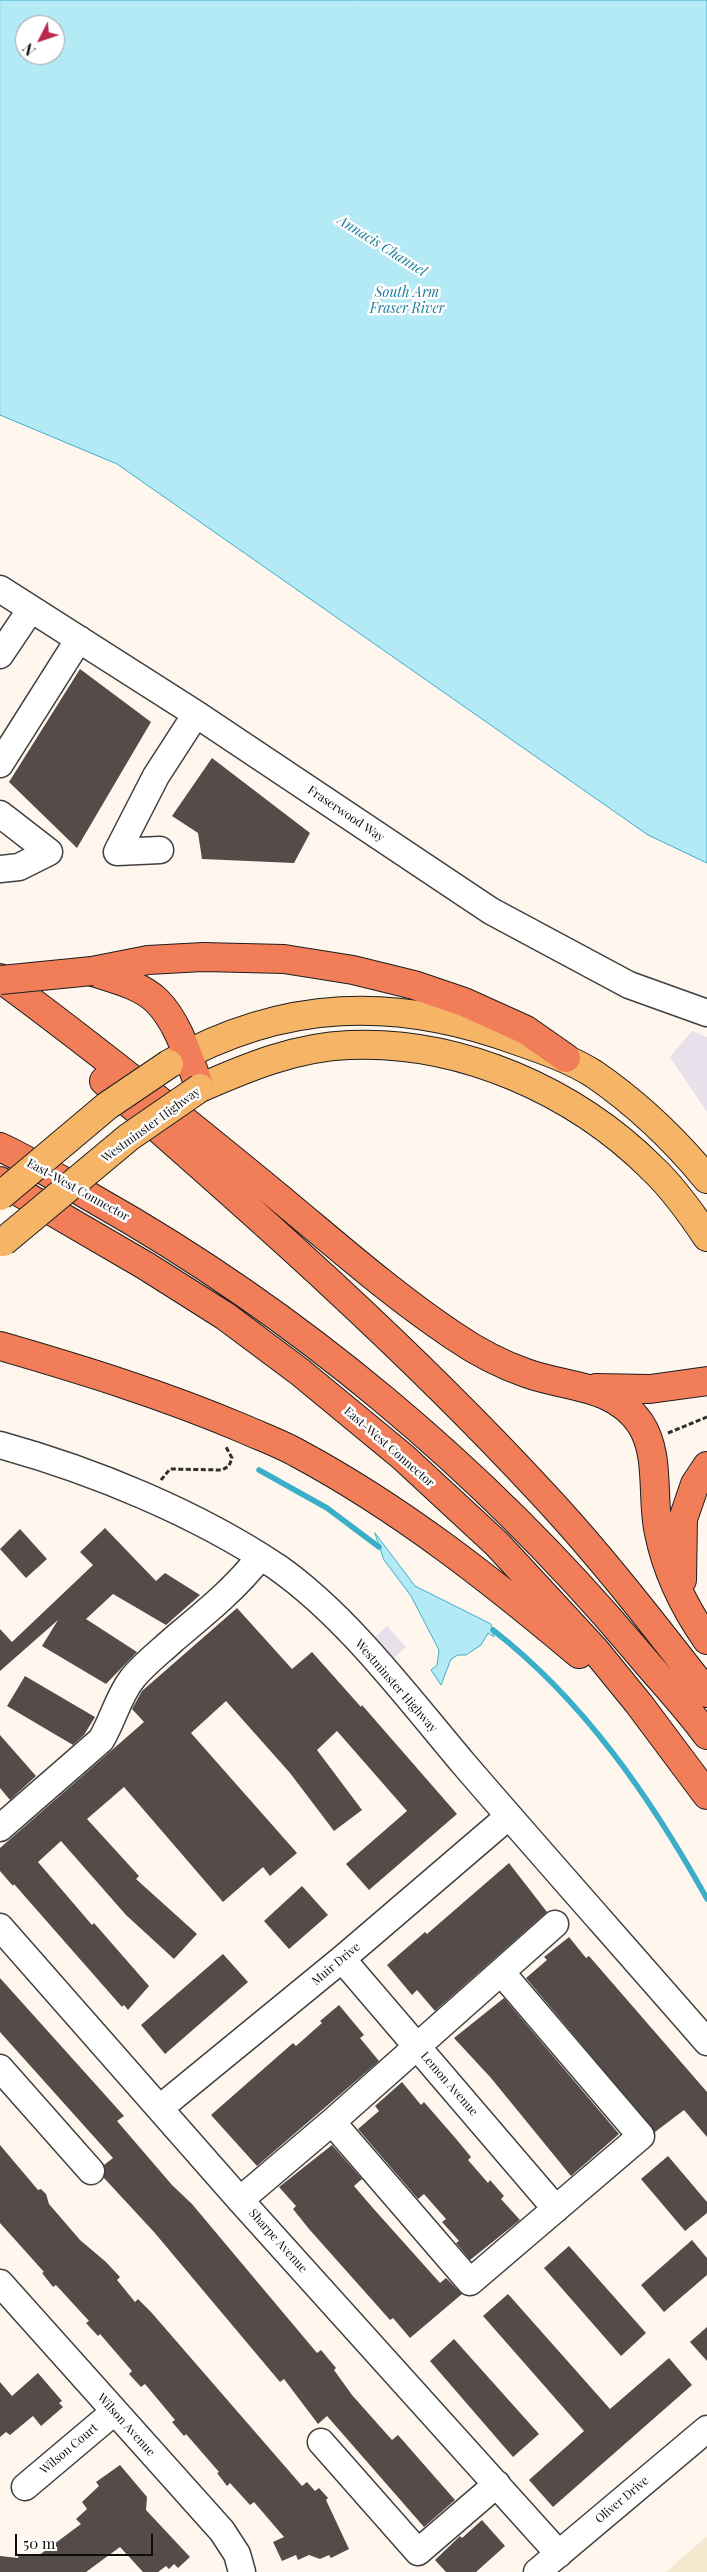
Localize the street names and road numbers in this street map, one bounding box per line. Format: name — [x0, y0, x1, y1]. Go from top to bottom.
street label: Fraserwood Way — [305, 783, 387, 845]
street label: Westminster Highway — [99, 1084, 203, 1166]
street label: East-West Connector — [24, 1156, 132, 1224]
street label: East-West Connector — [341, 1404, 437, 1490]
street label: Westminster Highway — [352, 1637, 440, 1735]
street label: Muir Drive — [309, 1940, 363, 1988]
street label: Lemon Avenue — [417, 2049, 481, 2119]
street label: Sharpe Avenue — [246, 2206, 310, 2276]
street label: Wilson Avenue — [94, 2391, 158, 2459]
street label: Wilson Court — [37, 2421, 101, 2477]
street label: Oliver Drive — [592, 2474, 652, 2526]

